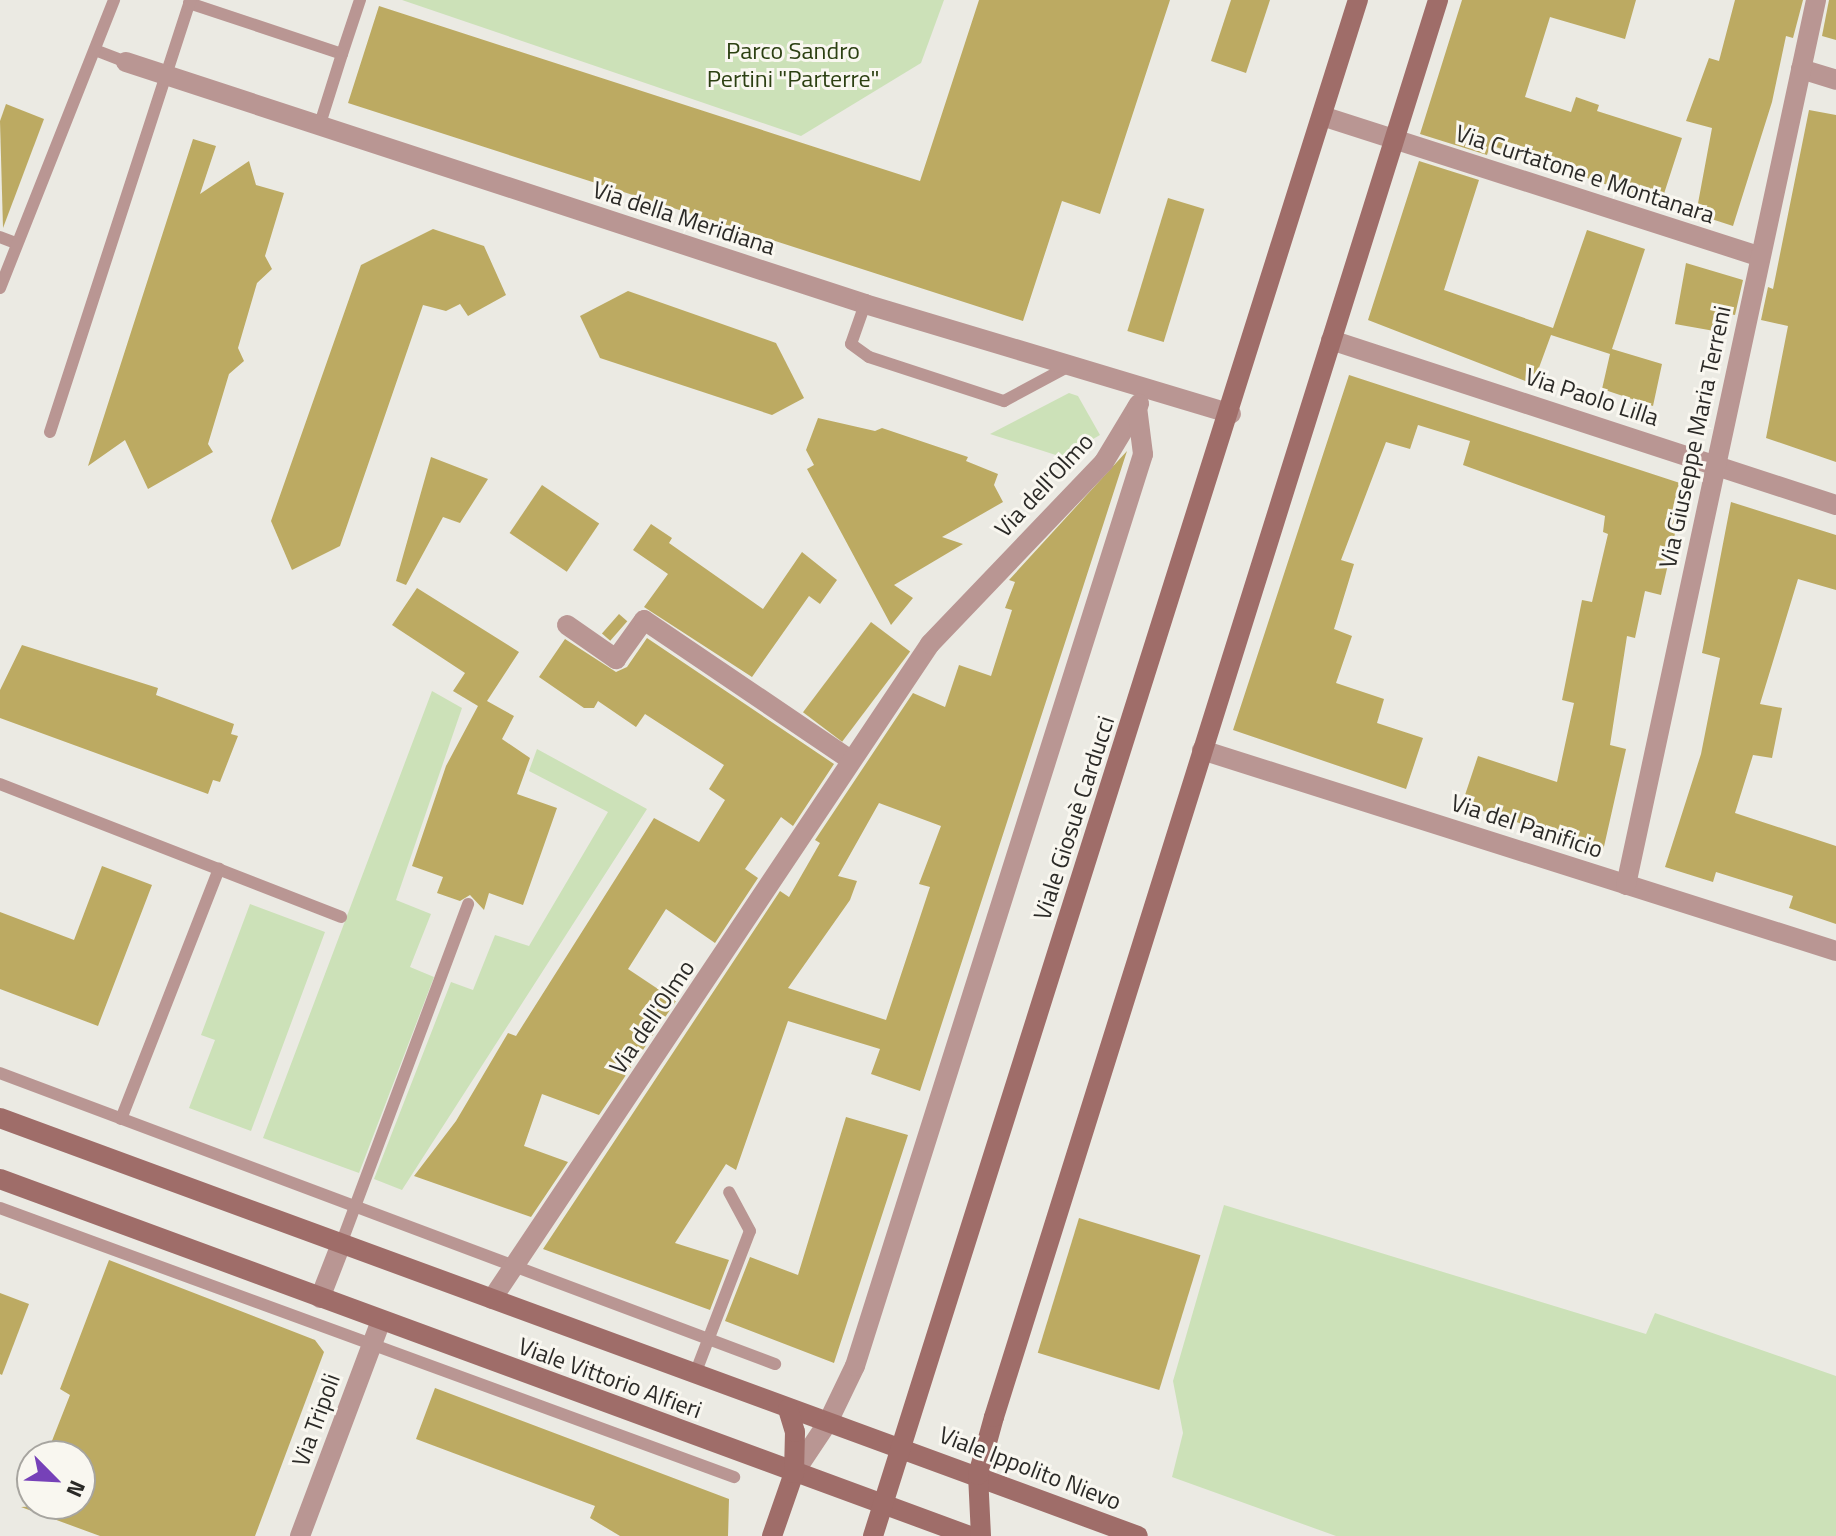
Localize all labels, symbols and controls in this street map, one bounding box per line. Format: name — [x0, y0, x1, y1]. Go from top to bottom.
park label: Parco Sandro Pertini "Parterre" — [707, 37, 879, 93]
street label: Via Curtatone e Montanara — [1452, 118, 1718, 230]
street label: Via della Meridiana — [589, 175, 779, 261]
street label: Via Giuseppe Maria Terreni — [1653, 303, 1737, 571]
street label: Via Paolo Lilla — [1522, 362, 1662, 432]
street label: Via dell'Olmo — [989, 427, 1099, 543]
street label: Viale Giosuè Carducci — [1027, 712, 1121, 924]
street label: Via del Panificio — [1447, 788, 1607, 864]
street label: Via dell'Olmo — [603, 954, 701, 1080]
street label: Viale Vittorio Alfieri — [514, 1331, 706, 1425]
street label: Via Tripoli — [286, 1370, 346, 1470]
street label: Viale Ippolito Nievo — [935, 1420, 1125, 1516]
north arrow — [16, 1440, 96, 1520]
text: N — [57, 1475, 95, 1503]

